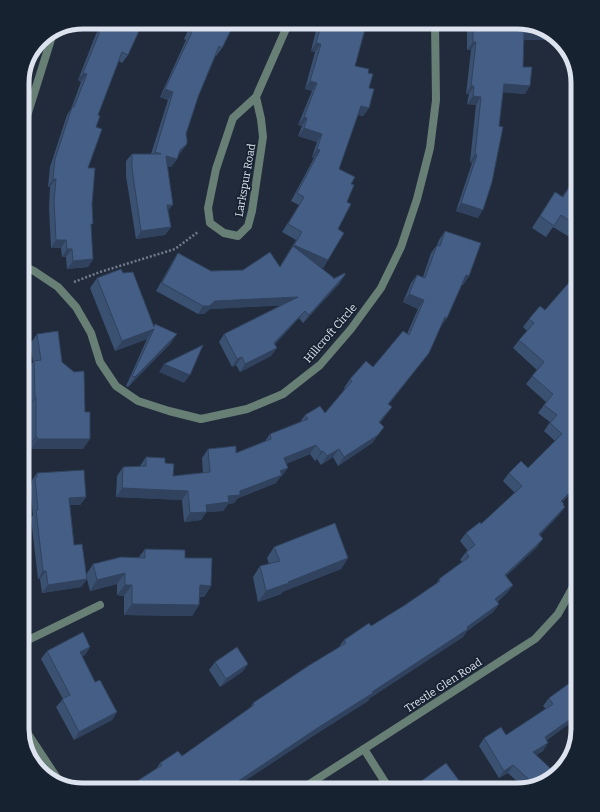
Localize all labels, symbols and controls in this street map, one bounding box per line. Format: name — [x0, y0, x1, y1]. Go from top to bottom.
street label: Larkspur Road — [233, 142, 258, 218]
street label: Hillcroft Circle — [301, 301, 360, 366]
street label: Trestle Glen Road — [402, 655, 485, 715]

